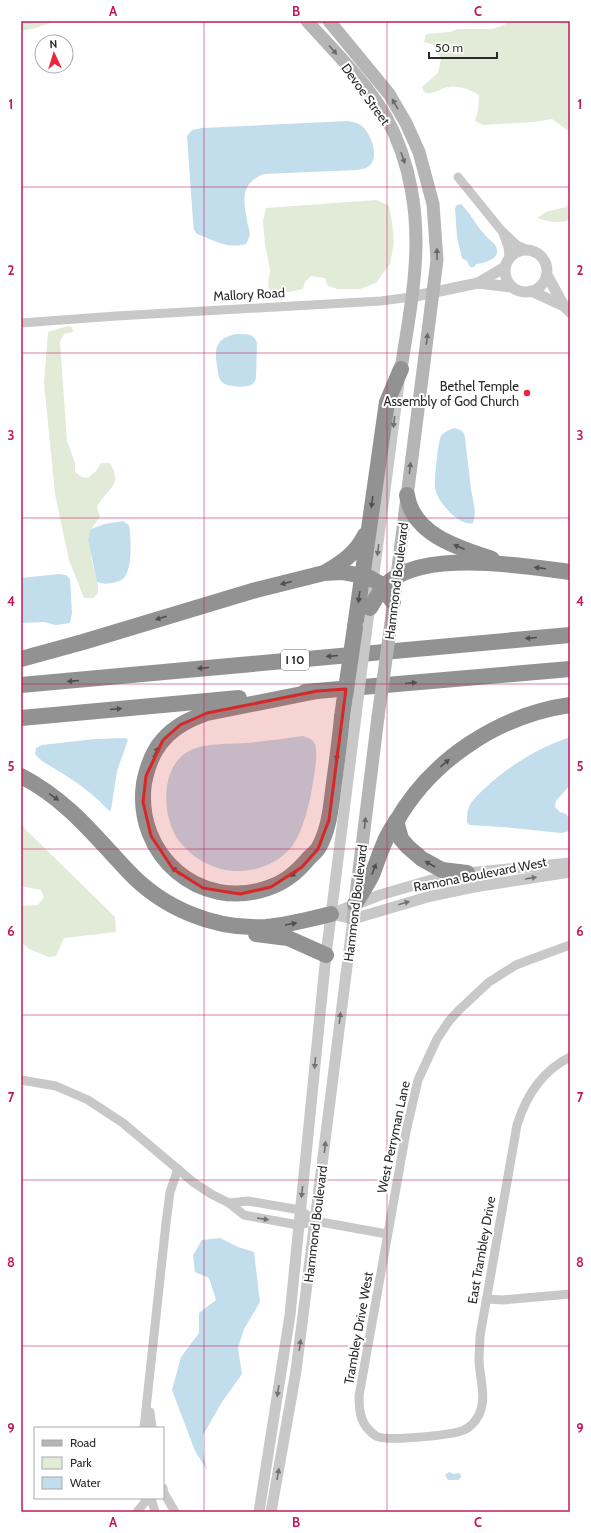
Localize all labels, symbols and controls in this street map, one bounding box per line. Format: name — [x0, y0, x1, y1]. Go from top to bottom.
text: A — [109, 3, 118, 19]
text: B — [292, 3, 300, 19]
text: C — [474, 3, 482, 19]
north arrow — [34, 34, 74, 74]
scale bar — [429, 34, 497, 60]
text: N — [49, 37, 58, 51]
text: 50 m — [435, 40, 463, 55]
one-way arrow — [328, 45, 337, 55]
street label: Devoe Street — [338, 60, 394, 128]
text: 1 — [9, 96, 13, 112]
text: 1 — [578, 96, 582, 112]
one-way arrow — [392, 98, 399, 110]
one-way arrow — [400, 153, 406, 165]
one-way arrow — [433, 248, 440, 260]
text: 2 — [8, 262, 15, 278]
text: 2 — [577, 262, 584, 278]
street label: Mallory Road — [213, 284, 285, 304]
one-way arrow — [424, 333, 430, 345]
place label: Bethel Temple Assembly of God Church — [383, 378, 519, 409]
marker: Bethel Temple Assembly of God Church — [522, 388, 532, 398]
one-way arrow — [391, 415, 397, 428]
text: 3 — [7, 427, 15, 443]
text: 3 — [576, 427, 584, 443]
one-way arrow — [407, 462, 413, 474]
one-way arrow — [369, 496, 375, 508]
street label: Hammond Boulevard — [381, 522, 411, 640]
one-way arrow — [453, 543, 465, 549]
one-way arrow — [374, 544, 381, 557]
one-way arrow — [533, 565, 546, 571]
one-way arrow — [280, 580, 293, 586]
one-way arrow — [356, 591, 362, 603]
text: 4 — [7, 593, 15, 609]
text: 4 — [576, 593, 584, 609]
one-way arrow — [155, 615, 167, 621]
one-way arrow — [525, 635, 537, 642]
road number: I 10 — [281, 650, 309, 670]
one-way arrow — [326, 653, 338, 660]
one-way arrow — [196, 665, 209, 672]
one-way arrow — [67, 677, 79, 684]
one-way arrow — [405, 679, 417, 686]
one-way arrow — [110, 706, 122, 713]
one-way arrow — [152, 746, 159, 758]
one-way arrow — [334, 749, 341, 761]
text: 5 — [8, 758, 15, 774]
one-way arrow — [440, 758, 450, 767]
text: 5 — [577, 758, 584, 774]
one-way arrow — [49, 793, 59, 801]
one-way arrow — [362, 817, 368, 829]
street label: Hammond Boulevard — [340, 844, 370, 962]
street label: Ramona Boulevard West — [412, 853, 548, 895]
one-way arrow — [424, 861, 436, 867]
one-way arrow — [371, 863, 377, 875]
one-way arrow — [170, 866, 181, 875]
one-way arrow — [289, 869, 300, 878]
one-way arrow — [525, 875, 537, 881]
one-way arrow — [397, 900, 410, 906]
one-way arrow — [284, 920, 297, 926]
text: 6 — [7, 923, 15, 939]
text: 6 — [576, 923, 584, 939]
one-way arrow — [337, 1012, 343, 1024]
one-way arrow — [312, 1057, 318, 1069]
street label: West Perryman Lane — [373, 1079, 413, 1195]
text: 7 — [8, 1089, 15, 1105]
text: 7 — [577, 1089, 584, 1105]
one-way arrow — [321, 1141, 328, 1153]
street label: Hammond Boulevard — [300, 1165, 330, 1283]
one-way arrow — [299, 1186, 305, 1198]
street label: East Trambley Drive — [464, 1195, 498, 1305]
one-way arrow — [257, 1216, 269, 1222]
text: 8 — [7, 1254, 15, 1270]
text: 8 — [576, 1254, 584, 1270]
street label: Trambley Drive West — [340, 1270, 376, 1386]
one-way arrow — [297, 1339, 303, 1351]
one-way arrow — [275, 1385, 281, 1397]
text: 9 — [7, 1420, 15, 1436]
text: 9 — [576, 1420, 584, 1436]
legend — [34, 1427, 164, 1499]
text: Road — [70, 1435, 96, 1450]
text: Park — [70, 1455, 92, 1470]
one-way arrow — [275, 1467, 281, 1480]
text: Water — [70, 1475, 101, 1490]
text: A — [109, 1514, 118, 1530]
text: B — [292, 1514, 300, 1530]
text: C — [474, 1514, 482, 1530]

